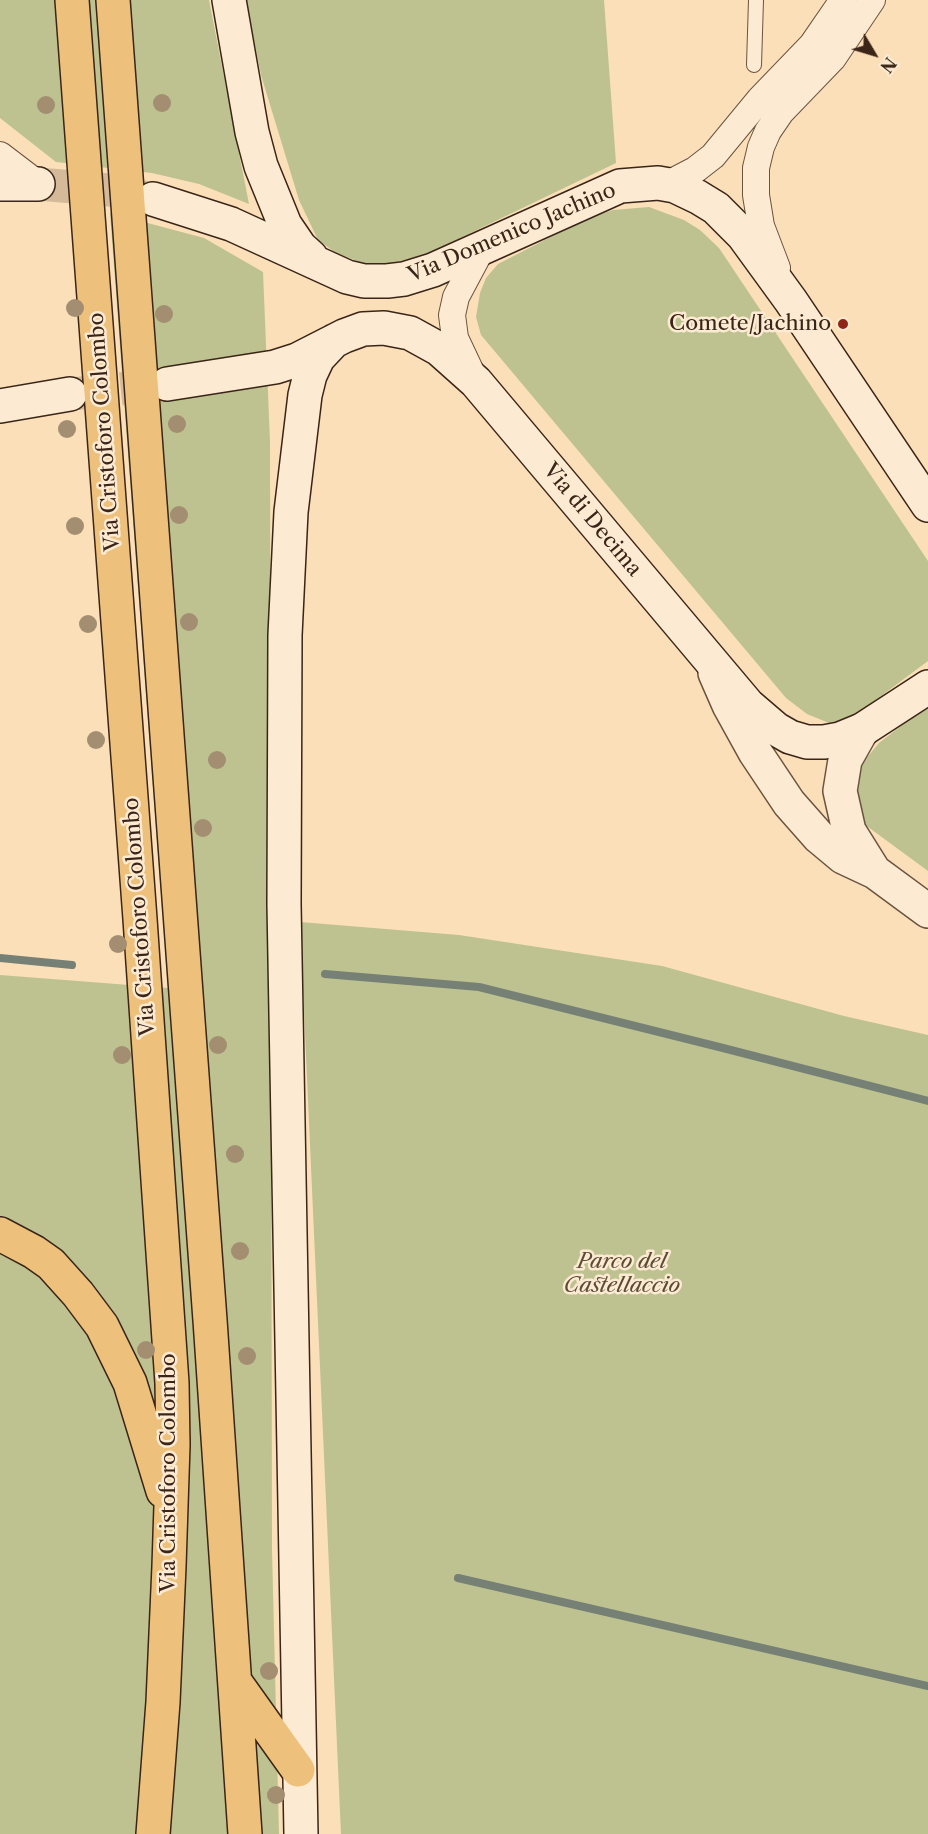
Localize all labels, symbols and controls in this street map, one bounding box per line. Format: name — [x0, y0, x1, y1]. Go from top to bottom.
north arrow — [844, 24, 904, 84]
text: N — [876, 53, 900, 77]
street label: Via Domenico Jachino — [404, 178, 620, 288]
place label: Comete/Jachino — [669, 311, 831, 337]
street label: Via Cristoforo Colombo — [84, 312, 126, 552]
marker: Comete/Jachino — [836, 317, 850, 331]
street label: Via di Decima — [537, 458, 647, 582]
street label: Via Cristoforo Colombo — [119, 797, 161, 1037]
park label: Parco del Castellaccio — [564, 1249, 680, 1299]
street label: Via Cristoforo Colombo — [156, 1353, 182, 1593]

